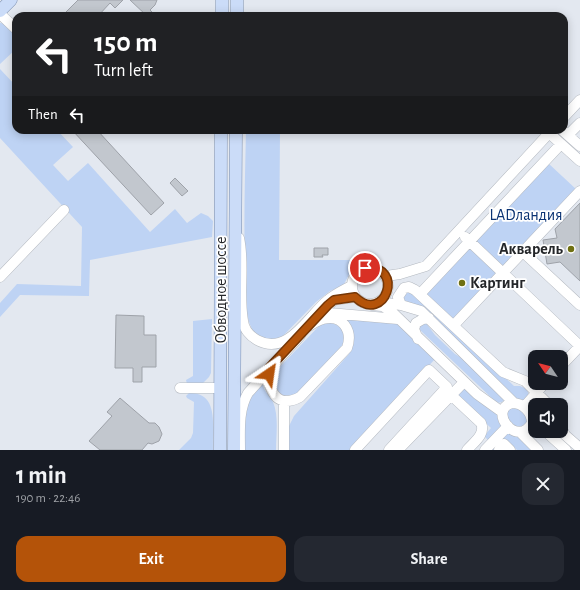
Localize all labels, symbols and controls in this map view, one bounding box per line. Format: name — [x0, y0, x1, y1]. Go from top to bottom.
icon: left — [28, 28, 80, 80]
text: 150 m — [94, 29, 158, 57]
text: Turn left — [94, 62, 153, 80]
icon: left — [66, 104, 88, 126]
text: Then — [28, 107, 58, 122]
park label: LADландия — [489, 207, 563, 223]
street label: Обводное шоссе — [213, 236, 229, 344]
place label: Акварель — [499, 241, 564, 257]
marker: Акварель — [566, 244, 576, 254]
pin — [348, 251, 382, 285]
icon: arrive — [354, 257, 376, 279]
place label: Картинг — [470, 275, 525, 291]
marker: Картинг — [457, 278, 467, 288]
north arrow — [528, 350, 568, 390]
map controls — [528, 350, 568, 438]
position arrow — [248, 353, 290, 395]
button: sound — [528, 398, 568, 438]
button: close — [522, 463, 564, 505]
text: 1 min — [16, 464, 67, 488]
text: 190 m · 22:46 — [16, 492, 80, 505]
button: Exit — [16, 536, 286, 582]
button: Share — [294, 536, 564, 582]

